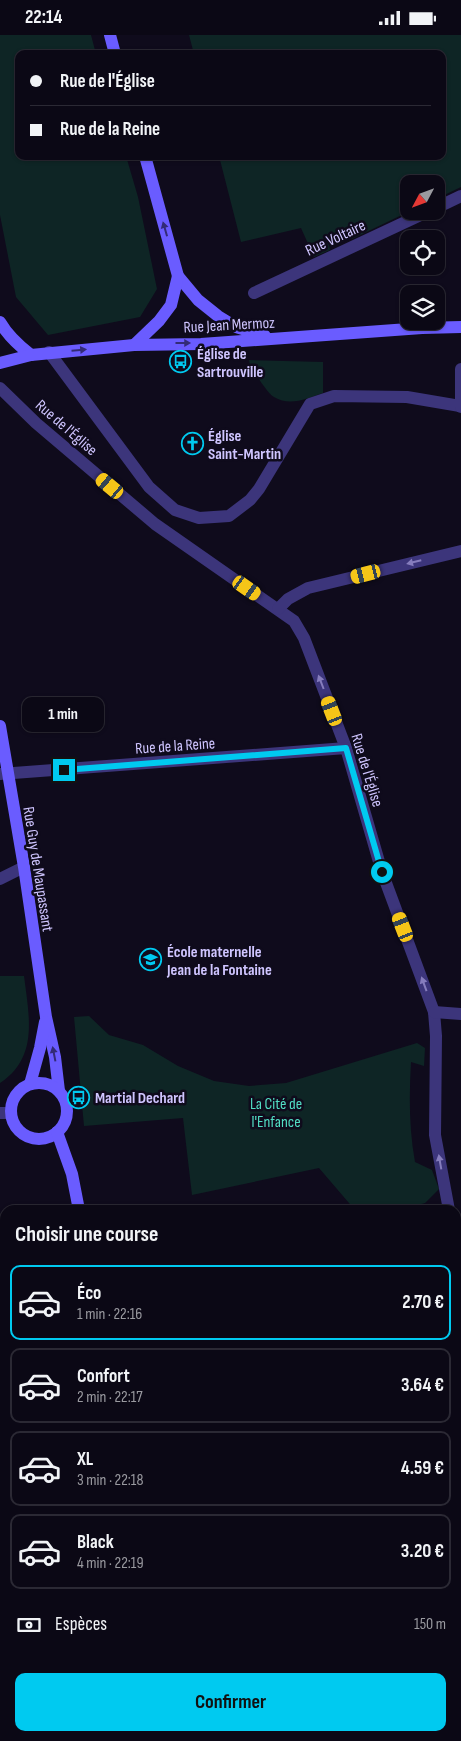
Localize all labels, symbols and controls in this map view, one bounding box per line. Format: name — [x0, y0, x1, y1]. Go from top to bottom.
text: 22:14 — [25, 6, 62, 29]
text: Rue de l'Église — [60, 70, 155, 93]
text: Rue de la Reine — [60, 118, 160, 141]
north arrow — [400, 175, 445, 220]
map controls — [400, 175, 445, 330]
street label: Rue Voltaire — [303, 216, 369, 261]
one-way arrow — [160, 221, 168, 236]
button: locate — [400, 230, 445, 275]
button: layers — [400, 285, 445, 330]
street label: Rue Jean Mermoz — [183, 314, 275, 337]
one-way arrow — [175, 339, 191, 347]
one-way arrow — [71, 345, 87, 353]
place label: Église de Sartrouville — [197, 345, 263, 382]
bus stop icon: Église de Sartrouville — [169, 350, 193, 374]
street label: Rue de l'Église — [31, 396, 101, 460]
place label: Église Saint-Martin — [208, 427, 281, 464]
church icon: Église Saint-Martin — [180, 432, 204, 456]
car — [93, 471, 126, 501]
one-way arrow — [406, 558, 421, 566]
car — [349, 563, 382, 585]
car — [230, 573, 263, 603]
one-way arrow — [317, 674, 324, 689]
car — [319, 694, 344, 728]
callout: 1 min — [23, 697, 105, 733]
text: 1 min — [48, 705, 78, 724]
street label: Rue de l'Église — [346, 731, 387, 809]
street label: Rue de la Reine — [134, 734, 216, 759]
route end — [53, 759, 75, 781]
street label: Rue Guy de Maupassant — [18, 805, 57, 933]
route start — [371, 861, 393, 883]
car — [390, 910, 415, 944]
place label: École maternelle Jean de la Fontaine — [166, 943, 272, 980]
school or university icon: École maternelle Jean de la Fontaine — [139, 948, 163, 972]
one-way arrow — [420, 977, 427, 992]
one-way arrow — [50, 1046, 58, 1062]
bus stop icon: Martial Dechard — [67, 1085, 91, 1109]
place label: Martial Dechard — [95, 1089, 185, 1108]
park label: La Cité de l'Enfance — [250, 1095, 302, 1132]
one-way arrow — [436, 1154, 444, 1170]
text: Choisir une course — [15, 1221, 158, 1248]
icon: car — [17, 1280, 62, 1325]
text: Éco — [77, 1282, 101, 1305]
text: 2.70 € — [402, 1291, 444, 1314]
text: 1 min · 22:16 — [77, 1305, 142, 1324]
icon: car — [17, 1363, 62, 1408]
text: Confort — [77, 1365, 130, 1388]
text: 3.64 € — [401, 1374, 444, 1397]
text: 2 min · 22:17 — [77, 1388, 143, 1407]
icon: car — [17, 1446, 62, 1491]
text: XL — [77, 1448, 93, 1471]
text: 4.59 € — [401, 1457, 444, 1480]
text: 3 min · 22:18 — [77, 1471, 143, 1490]
icon: car — [17, 1529, 62, 1574]
text: Black — [77, 1531, 114, 1554]
text: 3.20 € — [401, 1540, 444, 1563]
text: 4 min · 22:19 — [77, 1554, 144, 1573]
icon: cash — [15, 1611, 43, 1639]
text: Espèces — [55, 1613, 107, 1636]
text: 150 m — [414, 1615, 446, 1634]
button: Confirmer — [15, 1673, 446, 1731]

